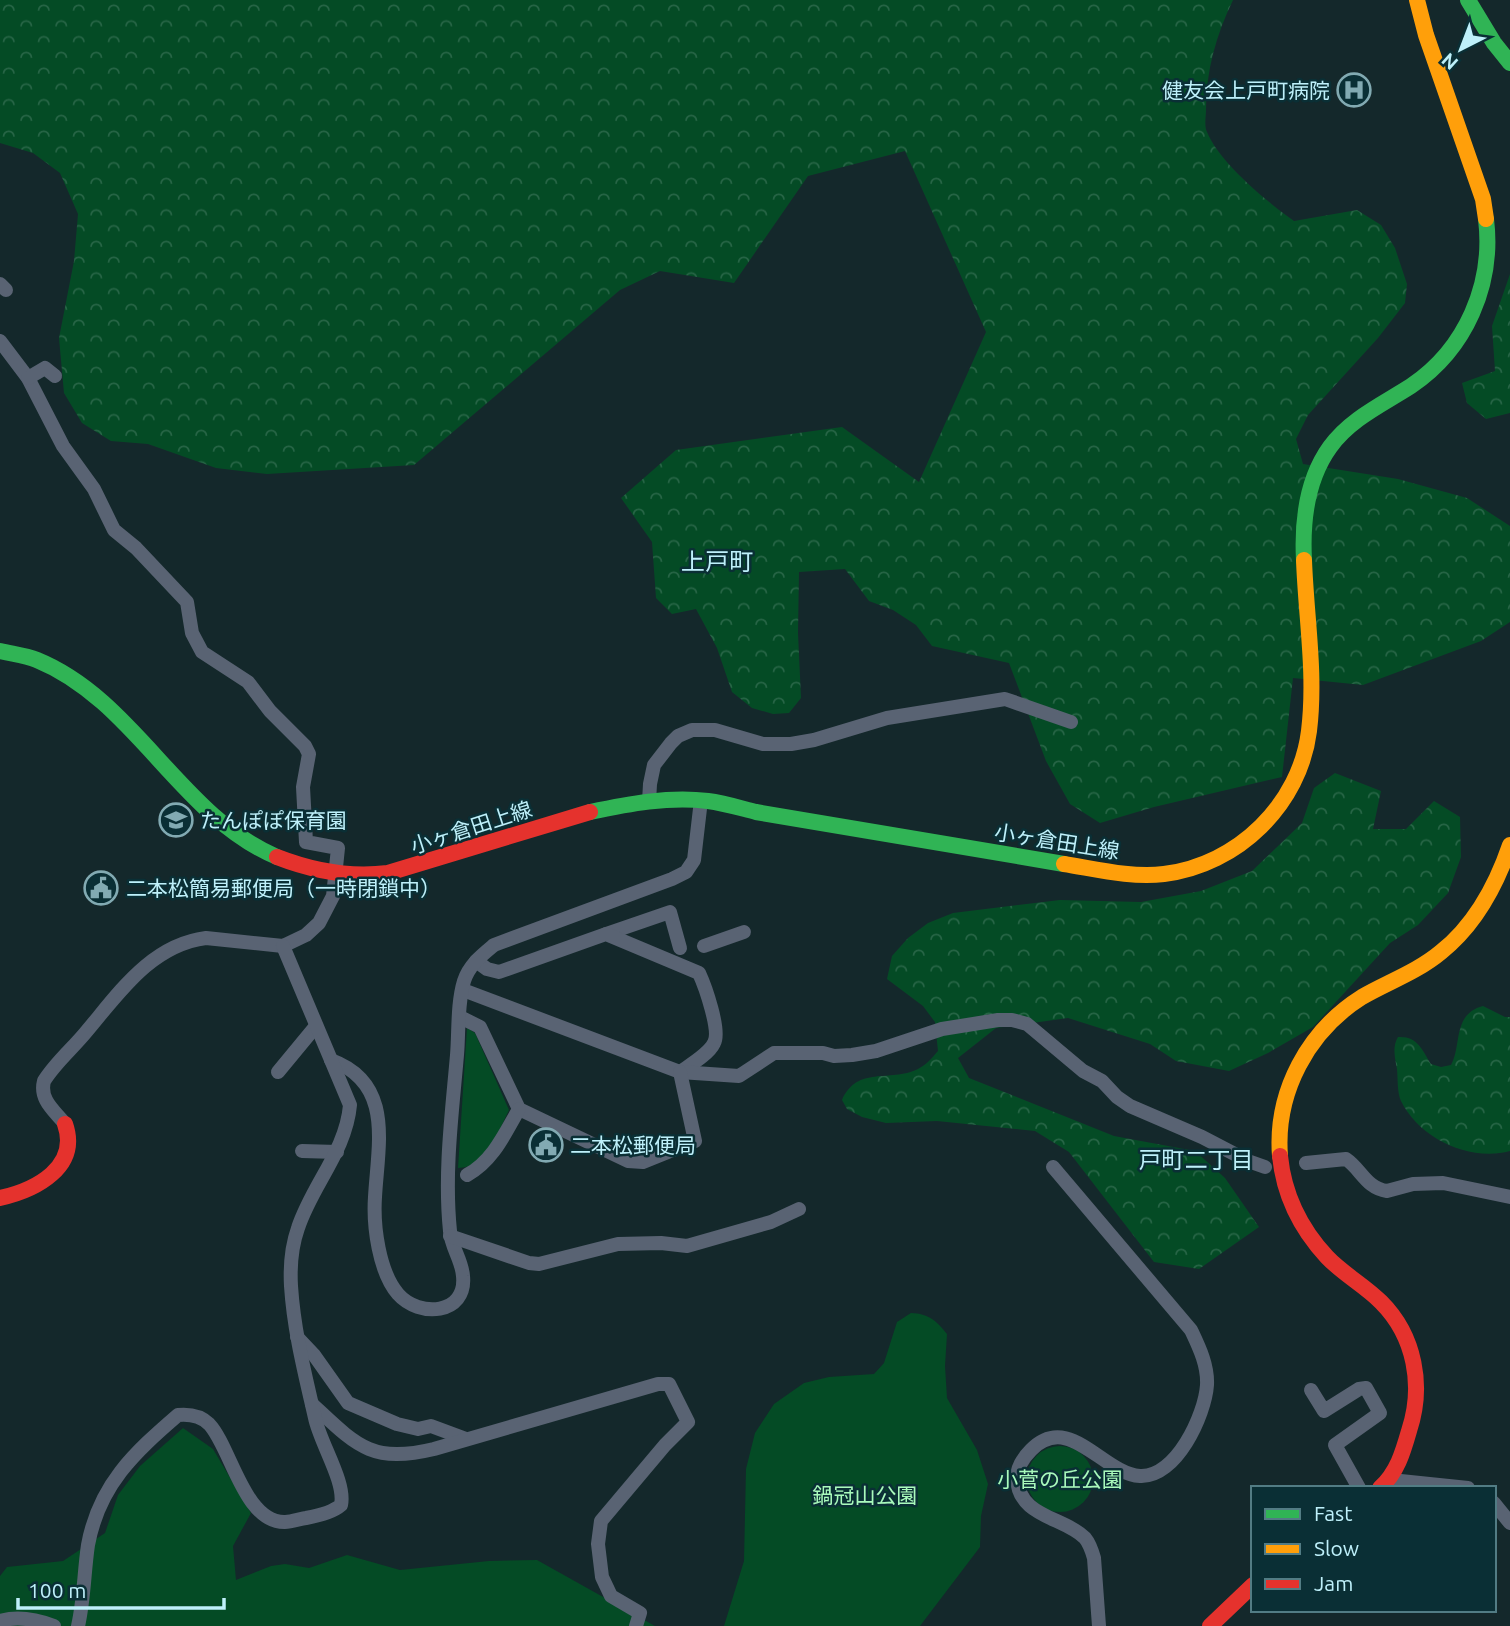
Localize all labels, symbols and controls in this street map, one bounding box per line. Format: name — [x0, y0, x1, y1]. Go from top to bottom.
north arrow — [1426, 14, 1496, 84]
text: N — [1437, 49, 1462, 75]
hospital icon: 健友会上戸町病院 — [1335, 71, 1373, 109]
place label: 健友会上戸町病院 — [1162, 78, 1330, 102]
district label: 上戸町 — [681, 548, 753, 575]
street label: 小ヶ倉田上線 — [407, 796, 535, 858]
school or university icon: たんぽぽ保育園 — [157, 801, 195, 839]
place label: たんぽぽ保育園 — [200, 808, 347, 832]
street label: 小ヶ倉田上線 — [993, 819, 1121, 863]
public building icon: 二本松簡易郵便局（一時閉鎖中） — [82, 869, 120, 907]
place label: 二本松簡易郵便局（一時閉鎖中） — [126, 876, 441, 900]
public building icon: 二本松郵便局 — [527, 1126, 565, 1164]
place label: 二本松郵便局 — [570, 1133, 696, 1157]
district label: 戸町二丁目 — [1139, 1147, 1254, 1172]
park label: 小菅の丘公園 — [997, 1467, 1123, 1491]
park label: 鍋冠山公園 — [813, 1483, 918, 1507]
legend — [1251, 1486, 1496, 1612]
text: Fast — [1314, 1501, 1352, 1525]
text: Slow — [1314, 1536, 1359, 1560]
scale bar — [18, 1566, 224, 1610]
text: Jam — [1314, 1571, 1353, 1595]
text: 100 m — [28, 1578, 86, 1602]

